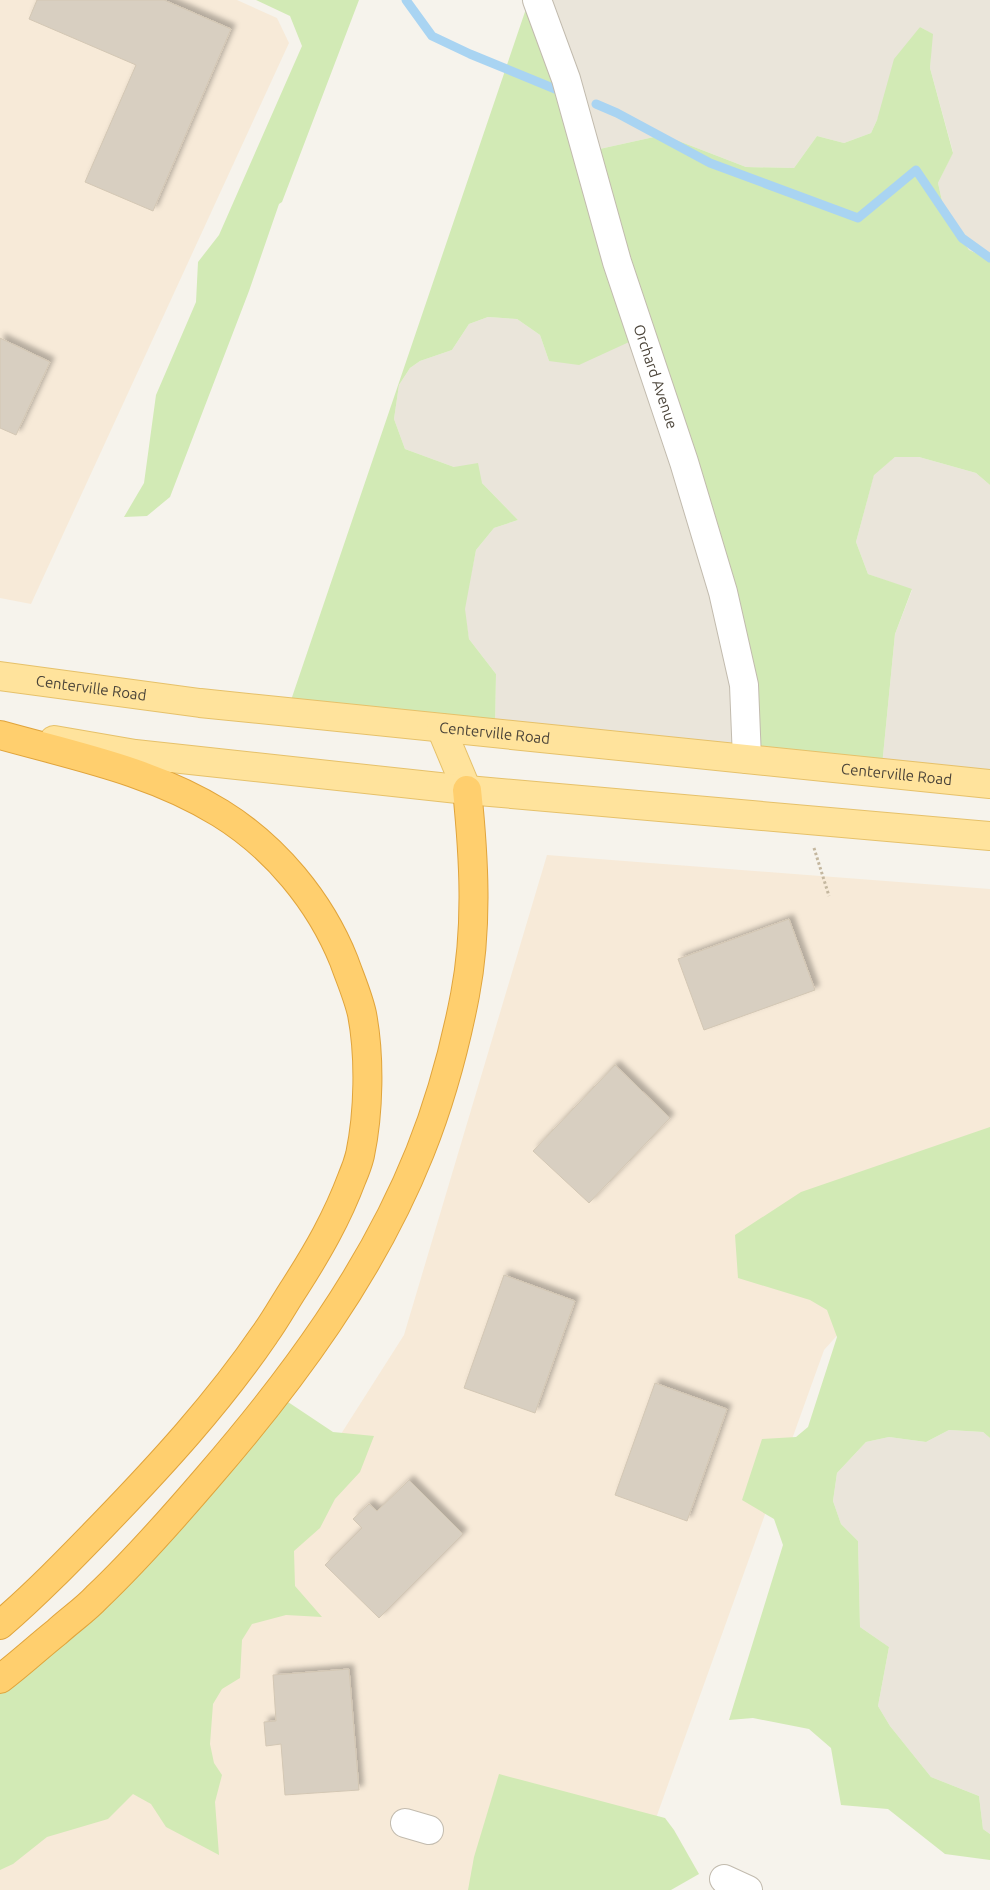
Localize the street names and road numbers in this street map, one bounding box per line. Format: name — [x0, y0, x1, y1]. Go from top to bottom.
street label: Orchard Avenue — [630, 322, 681, 431]
street label: Centerville Road — [35, 672, 148, 704]
street label: Centerville Road — [438, 719, 551, 747]
street label: Centerville Road — [840, 760, 953, 788]

